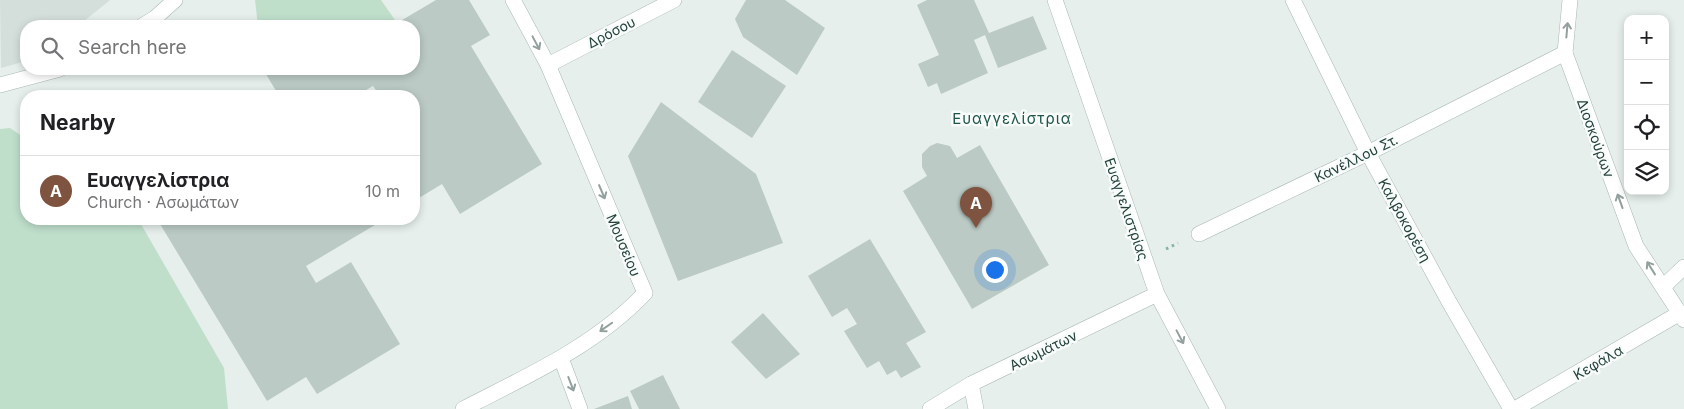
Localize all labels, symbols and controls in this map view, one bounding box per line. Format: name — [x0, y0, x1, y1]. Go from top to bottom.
street label: Δρόσου — [584, 13, 638, 51]
map controls — [1624, 15, 1669, 195]
button: + — [1624, 15, 1669, 60]
search box — [20, 20, 420, 75]
one-way arrow — [1563, 23, 1572, 39]
icon: search — [38, 34, 66, 62]
one-way arrow — [532, 35, 541, 50]
text: Search here — [78, 36, 187, 59]
button: − — [1624, 60, 1669, 105]
street label: Διοσκούρων — [1574, 96, 1618, 180]
button: locate — [1624, 105, 1669, 150]
district label: Ευαγγελίστρια — [952, 109, 1072, 128]
text: Nearby — [40, 110, 115, 135]
street label: Κανέλλου Στ. — [1311, 130, 1401, 186]
button: layers — [1624, 150, 1669, 195]
street label: Ευαγγελιστρίας — [1101, 155, 1153, 263]
text: Ευαγγελίστρια — [87, 169, 229, 192]
street label: Καλβοκορέση — [1375, 175, 1435, 265]
text: A — [50, 181, 62, 201]
text: 10 m — [365, 181, 400, 201]
one-way arrow — [597, 184, 607, 199]
pin: A — [960, 187, 992, 228]
text: Church · Ασωμάτων — [87, 192, 239, 212]
one-way arrow — [1615, 193, 1624, 209]
street label: Μουσείου — [603, 211, 645, 279]
your location — [982, 257, 1008, 283]
one-way arrow — [1645, 262, 1655, 276]
one-way arrow — [599, 322, 613, 332]
street label: Ασωμάτων — [1006, 326, 1080, 374]
one-way arrow — [1176, 329, 1185, 344]
street label: Κεφάλα — [1570, 341, 1626, 383]
one-way arrow — [567, 376, 576, 391]

